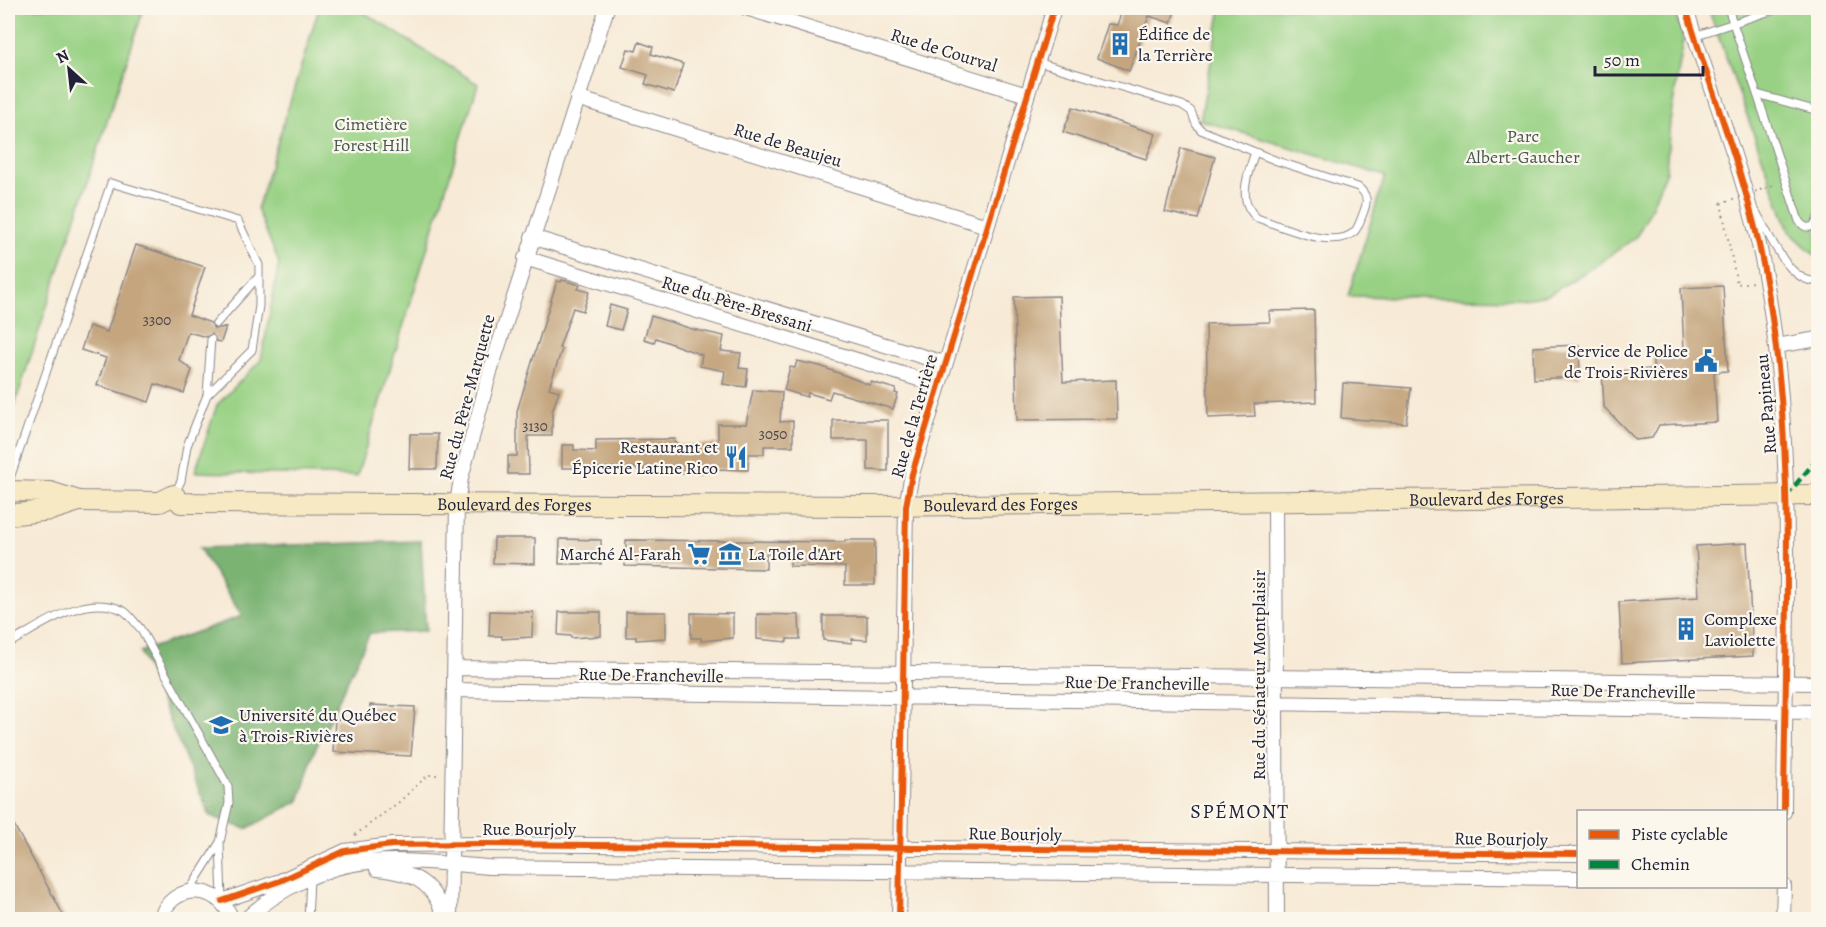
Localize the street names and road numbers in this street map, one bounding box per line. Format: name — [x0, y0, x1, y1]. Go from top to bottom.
street label: Rue de Courval — [888, 22, 1001, 78]
street label: Rue de Beaujeu — [731, 117, 845, 173]
street label: Rue du Père-Bressani — [659, 270, 815, 338]
street label: Rue du Père-Marquette — [433, 312, 501, 482]
street label: Rue de la Terrière — [885, 351, 943, 481]
street label: Rue Papineau — [1750, 353, 1782, 455]
street label: Boulevard des Forges — [1409, 486, 1564, 512]
street label: Boulevard des Forges — [437, 492, 592, 517]
street label: Boulevard des Forges — [923, 492, 1078, 517]
street label: Rue du Sénateur Montplaisir — [1247, 570, 1271, 780]
street label: Rue De Francheville — [578, 662, 724, 688]
street label: Rue De Francheville — [1064, 670, 1210, 696]
street label: Rue De Francheville — [1550, 678, 1696, 704]
street label: Rue Bourjoly — [482, 817, 577, 841]
street label: Rue Bourjoly — [968, 821, 1063, 847]
street label: Rue Bourjoly — [1454, 826, 1549, 852]

